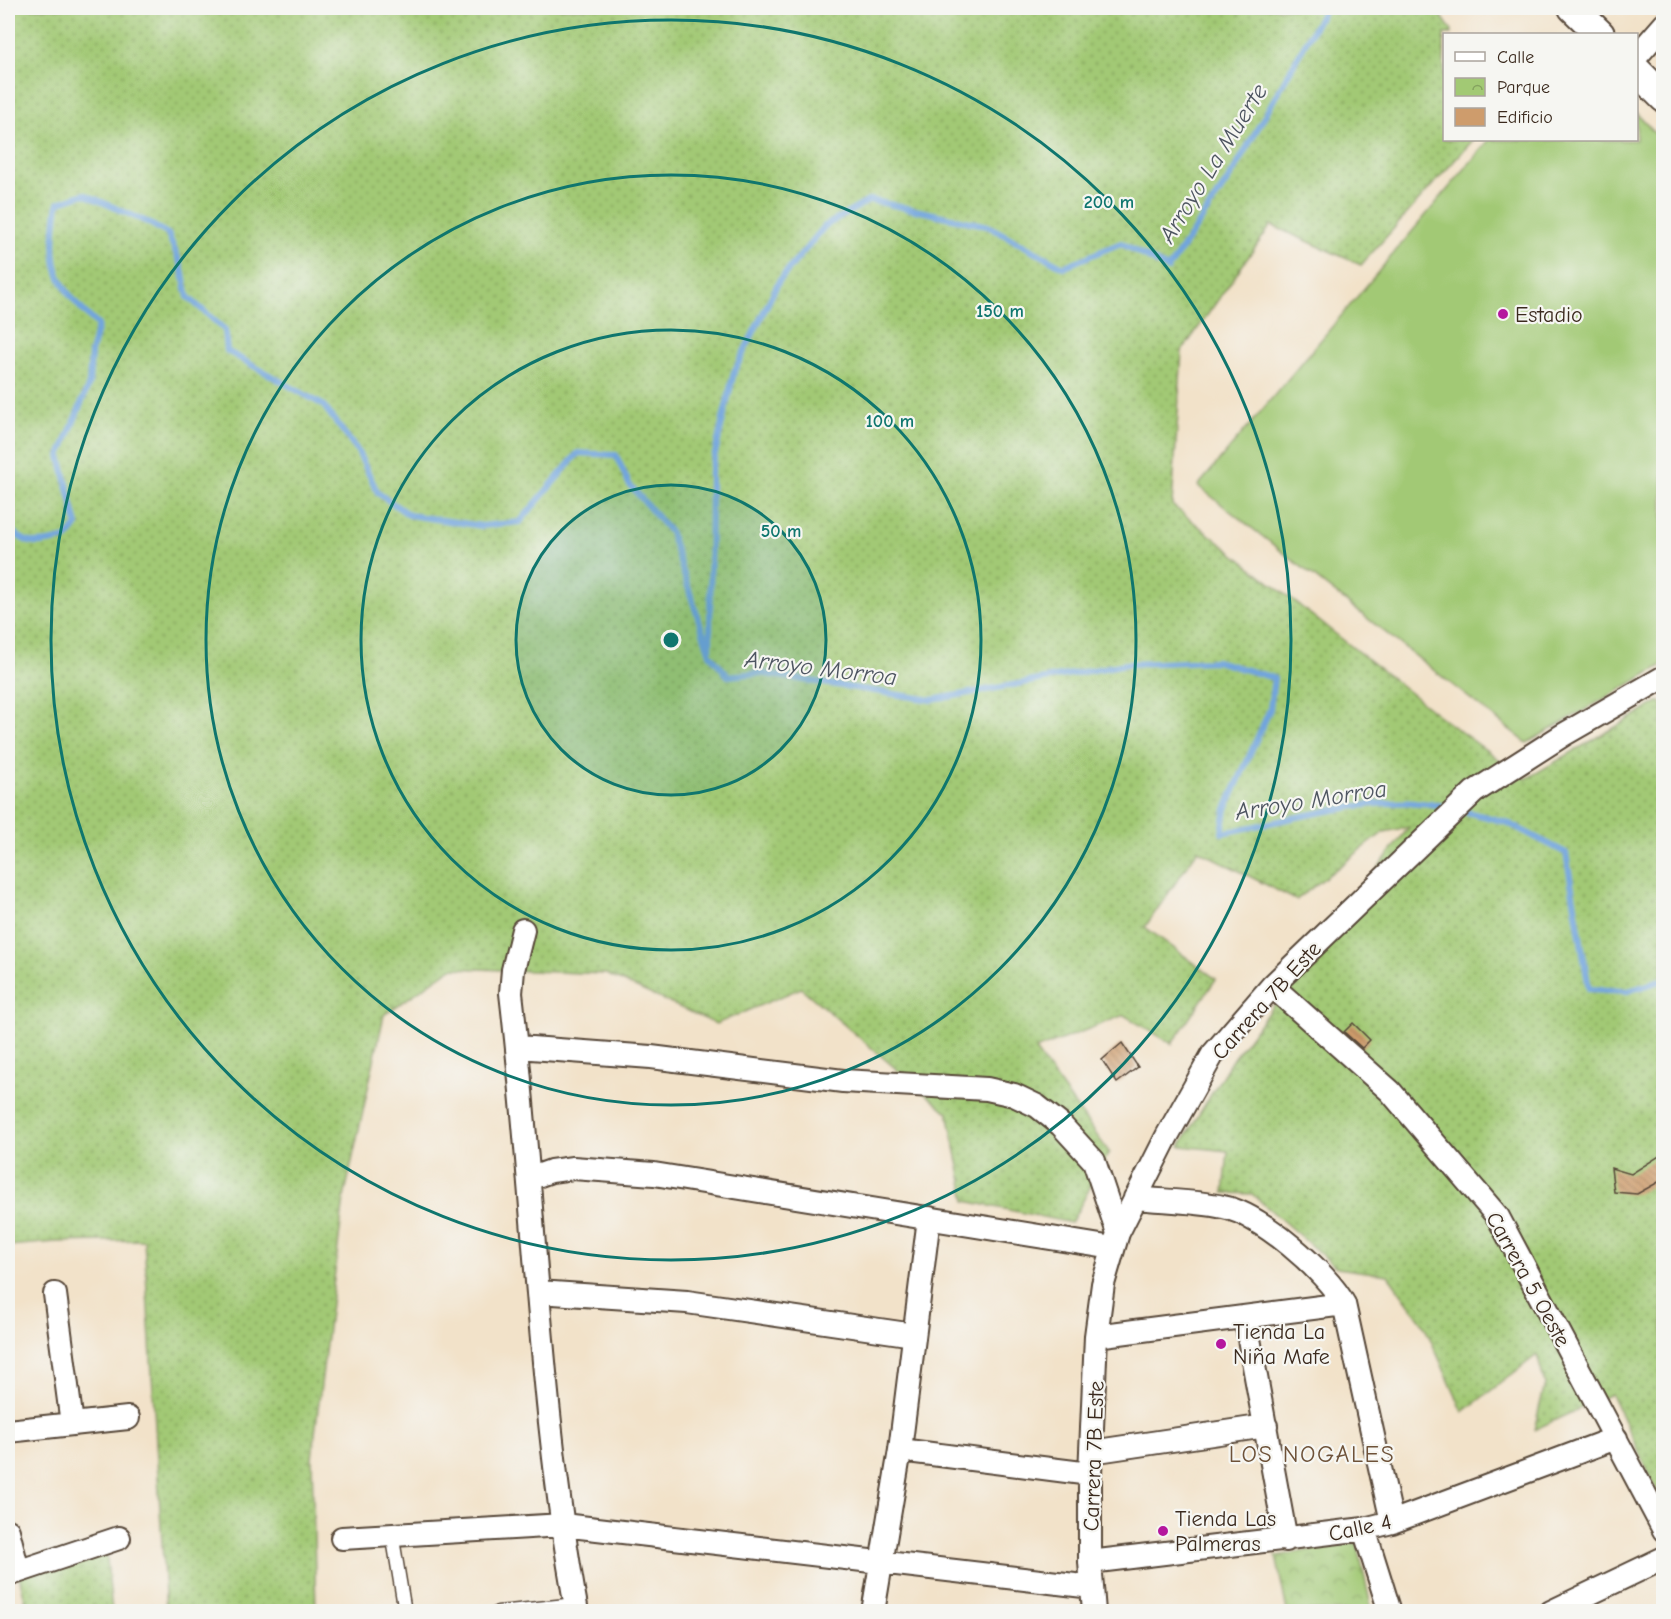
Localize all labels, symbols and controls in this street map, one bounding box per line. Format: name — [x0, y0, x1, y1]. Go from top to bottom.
legend — [1443, 33, 1638, 141]
text: Calle — [1497, 47, 1534, 68]
text: Parque — [1497, 77, 1550, 98]
water label: Arroyo La Muerte — [1152, 78, 1273, 249]
text: Edificio — [1497, 107, 1553, 128]
text: 200 m — [1084, 192, 1134, 213]
text: 150 m — [976, 301, 1024, 322]
place label: Estadio — [1515, 302, 1583, 328]
marker: Estadio — [1496, 307, 1510, 321]
text: 100 m — [866, 411, 914, 432]
text: 50 m — [761, 521, 801, 542]
centre of rings — [661, 630, 681, 650]
water label: Arroyo Morroa — [743, 645, 898, 691]
water label: Arroyo Morroa — [1232, 774, 1389, 826]
street label: Carrera 7B Este — [1207, 936, 1327, 1065]
street label: Carrera 5 Oeste — [1480, 1207, 1576, 1351]
place label: Tienda La Niña Mafe — [1233, 1319, 1330, 1370]
marker: Tienda La Niña Mafe — [1214, 1337, 1228, 1351]
street label: Carrera 7B Este — [1078, 1380, 1110, 1532]
district label: LOS NOGALES — [1229, 1440, 1395, 1468]
place label: Tienda Las Palmeras — [1175, 1506, 1276, 1557]
street label: Calle 4 — [1326, 1509, 1394, 1547]
marker: Tienda Las Palmeras — [1156, 1524, 1170, 1538]

